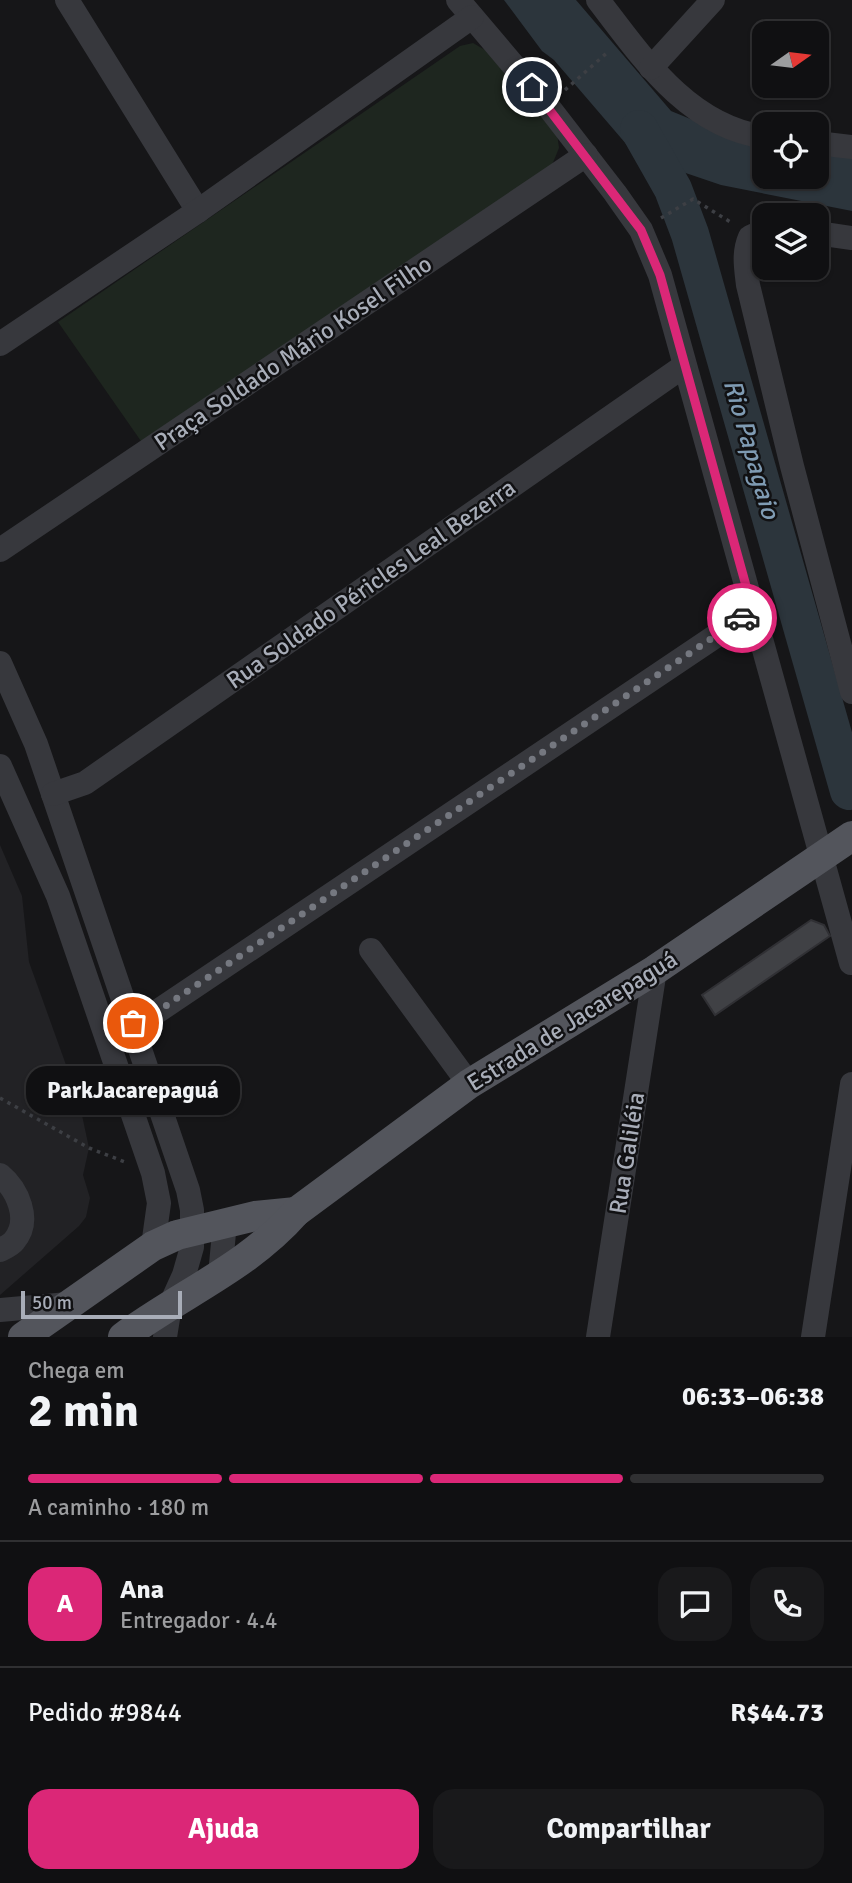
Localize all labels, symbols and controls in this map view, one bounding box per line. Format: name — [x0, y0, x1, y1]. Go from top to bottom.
north arrow — [752, 21, 830, 98]
map controls — [752, 21, 829, 280]
pin — [502, 57, 562, 117]
icon: home — [513, 68, 551, 106]
button: locate — [752, 112, 829, 189]
button: layers — [752, 203, 829, 280]
street label: Praça Soldado Mário Kosel Filho — [148, 249, 438, 457]
water label: Rio Papagaio — [716, 376, 787, 524]
street label: Rua Soldado Péricles Leal Bezerra — [221, 472, 521, 696]
courier — [707, 583, 777, 653]
icon: car — [723, 599, 761, 637]
street label: Estrada de Jacarepaguá — [461, 944, 683, 1098]
pin — [103, 993, 163, 1053]
icon: bag — [114, 1004, 152, 1042]
callout: ParkJacarepaguá — [26, 1065, 240, 1114]
text: ParkJacarepaguá — [47, 1076, 219, 1105]
street label: Rua Galiléia — [603, 1090, 651, 1216]
scale bar — [21, 1288, 182, 1320]
text: 50 m — [32, 1291, 72, 1315]
text: Chega em — [28, 1356, 125, 1385]
text: 06:33–06:38 — [682, 1381, 824, 1413]
text: 2 min — [28, 1383, 139, 1439]
text: A caminho · 180 m — [28, 1493, 209, 1522]
button: chat — [658, 1567, 732, 1641]
button: phone — [750, 1567, 824, 1641]
text: Ana — [120, 1574, 164, 1606]
text: A — [57, 1588, 73, 1620]
text: Entregador · 4.4 — [120, 1606, 278, 1635]
text: Pedido #9844 — [28, 1697, 182, 1729]
text: R$44.73 — [730, 1697, 824, 1729]
button: Ajuda — [28, 1789, 419, 1869]
button: Compartilhar — [433, 1789, 824, 1869]

